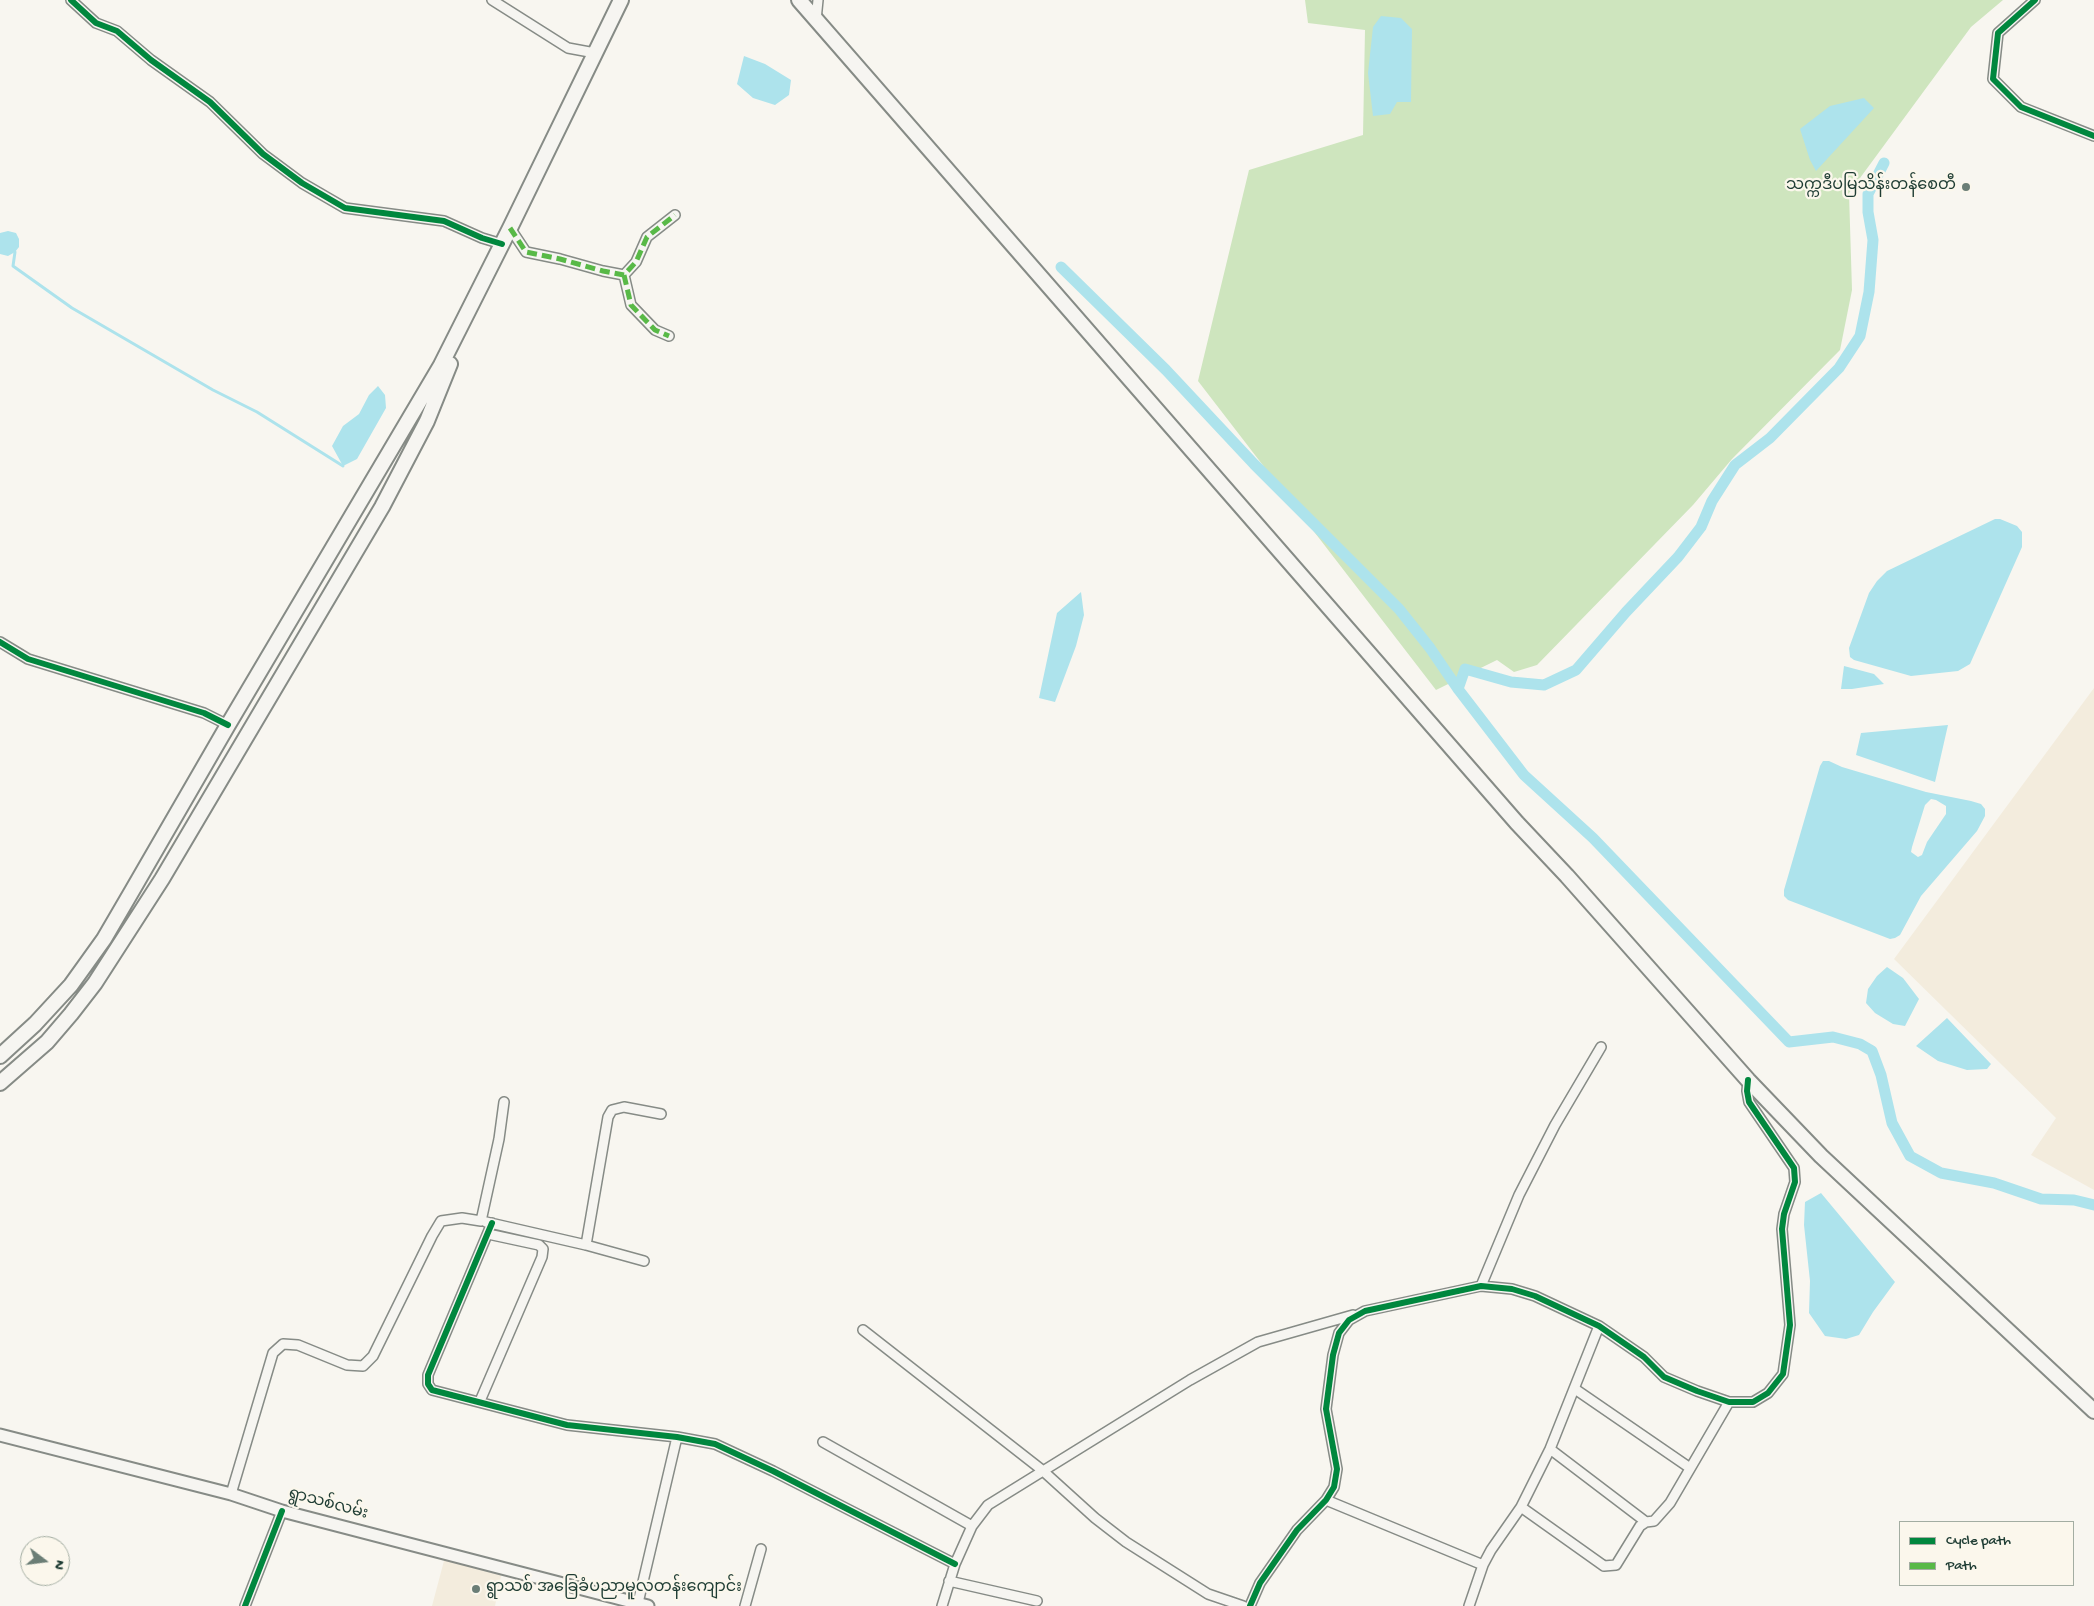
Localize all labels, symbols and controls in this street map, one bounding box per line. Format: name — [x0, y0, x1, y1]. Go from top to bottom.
place label: သက္ကဒီပမြသိန်းတန်စေတီ — [1786, 177, 1956, 197]
marker: သက္ကဒီပမြသိန်းတန်စေတီ — [1960, 181, 1972, 193]
street label: ရွာသစ်လမ်း — [286, 1485, 370, 1525]
legend — [1899, 1521, 2074, 1586]
text: Cycle path — [1946, 1532, 2011, 1550]
north arrow — [20, 1536, 70, 1586]
text: Path — [1946, 1557, 1977, 1575]
text: N — [50, 1558, 68, 1571]
place label: ရွာသစ် အခြေခံပညာမူလတန်းကျောင်း — [486, 1579, 742, 1599]
marker: ရွာသစ် အခြေခံပညာမူလတန်းကျောင်း — [470, 1583, 482, 1595]

